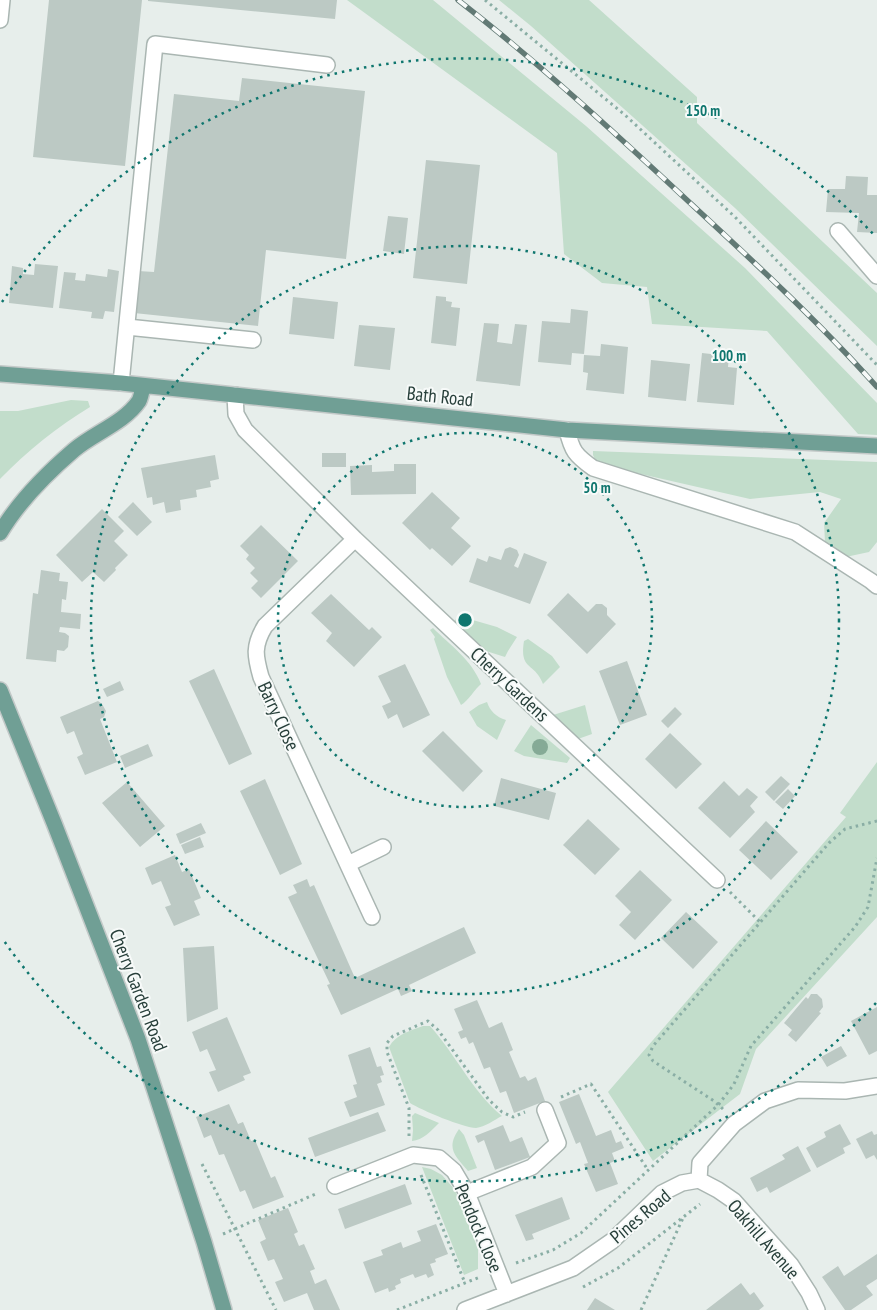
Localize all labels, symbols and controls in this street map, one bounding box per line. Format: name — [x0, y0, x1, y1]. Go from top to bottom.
text: 150 m — [686, 101, 720, 120]
text: 100 m — [712, 346, 746, 365]
street label: Bath Road — [406, 381, 474, 411]
text: 50 m — [583, 478, 611, 497]
centre of rings — [456, 611, 474, 629]
street label: Cherry Gardens — [466, 641, 554, 727]
street label: Barry Close — [253, 678, 305, 754]
street label: Cherry Garden Road — [105, 925, 173, 1055]
street label: Pendock Close — [450, 1180, 508, 1276]
street label: Pines Road — [605, 1184, 675, 1248]
street label: Oakhill Avenue — [723, 1194, 805, 1284]

